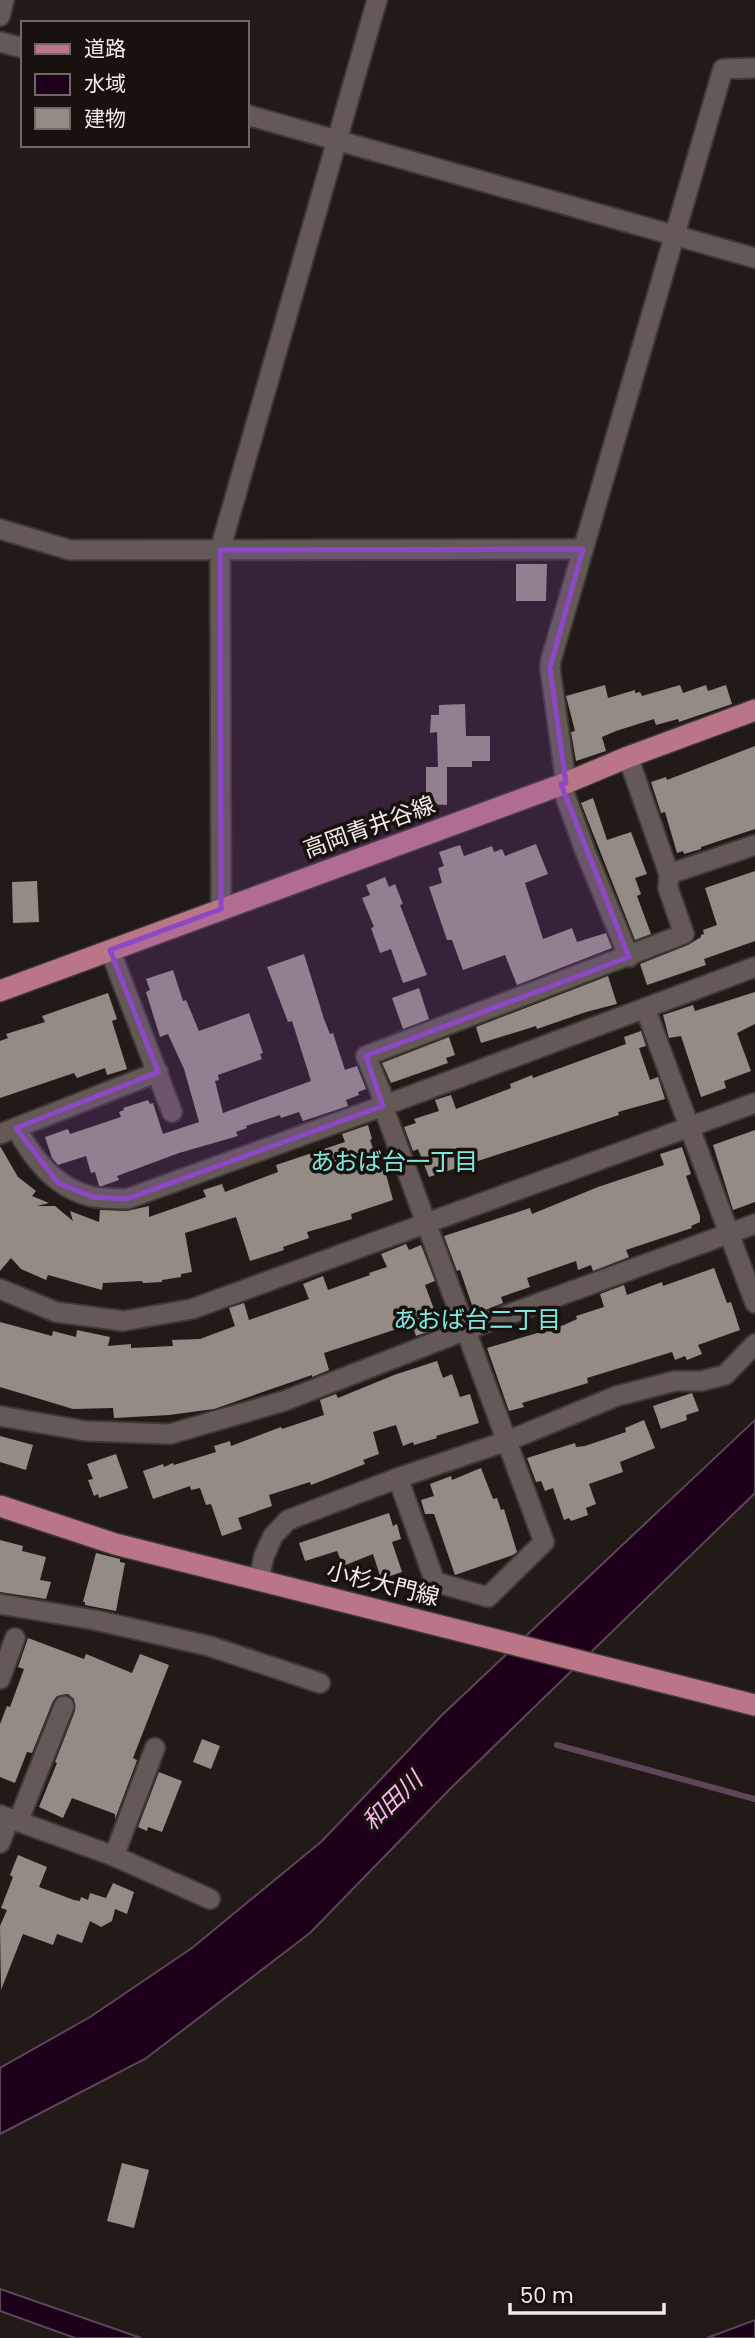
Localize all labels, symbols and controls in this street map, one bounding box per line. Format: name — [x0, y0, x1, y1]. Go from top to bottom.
legend — [21, 21, 248, 147]
text: 道路 — [84, 34, 126, 63]
text: 水域 — [84, 69, 126, 98]
text: 建物 — [84, 104, 126, 133]
street label: 高岡青井谷線 — [299, 788, 439, 866]
district label: あおば台一丁目 — [310, 1145, 478, 1178]
district label: あおば台二丁目 — [393, 1303, 561, 1336]
street label: 小杉大門線 — [323, 1555, 443, 1613]
water label: 和田川 — [355, 1762, 432, 1838]
scale bar — [510, 2272, 664, 2316]
text: 50 m — [520, 2281, 574, 2310]

